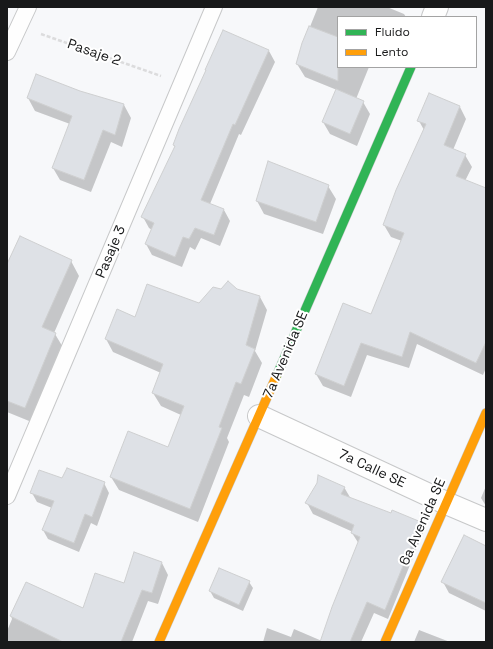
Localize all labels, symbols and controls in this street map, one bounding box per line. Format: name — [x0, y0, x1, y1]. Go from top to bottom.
legend — [337, 16, 477, 68]
text: Fluido — [375, 24, 410, 40]
street label: Pasaje 2 — [65, 36, 123, 70]
text: Lento — [375, 44, 409, 60]
street label: Pasaje 3 — [92, 223, 130, 281]
street label: 7a Avenida SE — [260, 309, 312, 401]
street label: 7a Calle SE — [336, 446, 408, 492]
street label: 6a Avenida SE — [396, 476, 450, 568]

